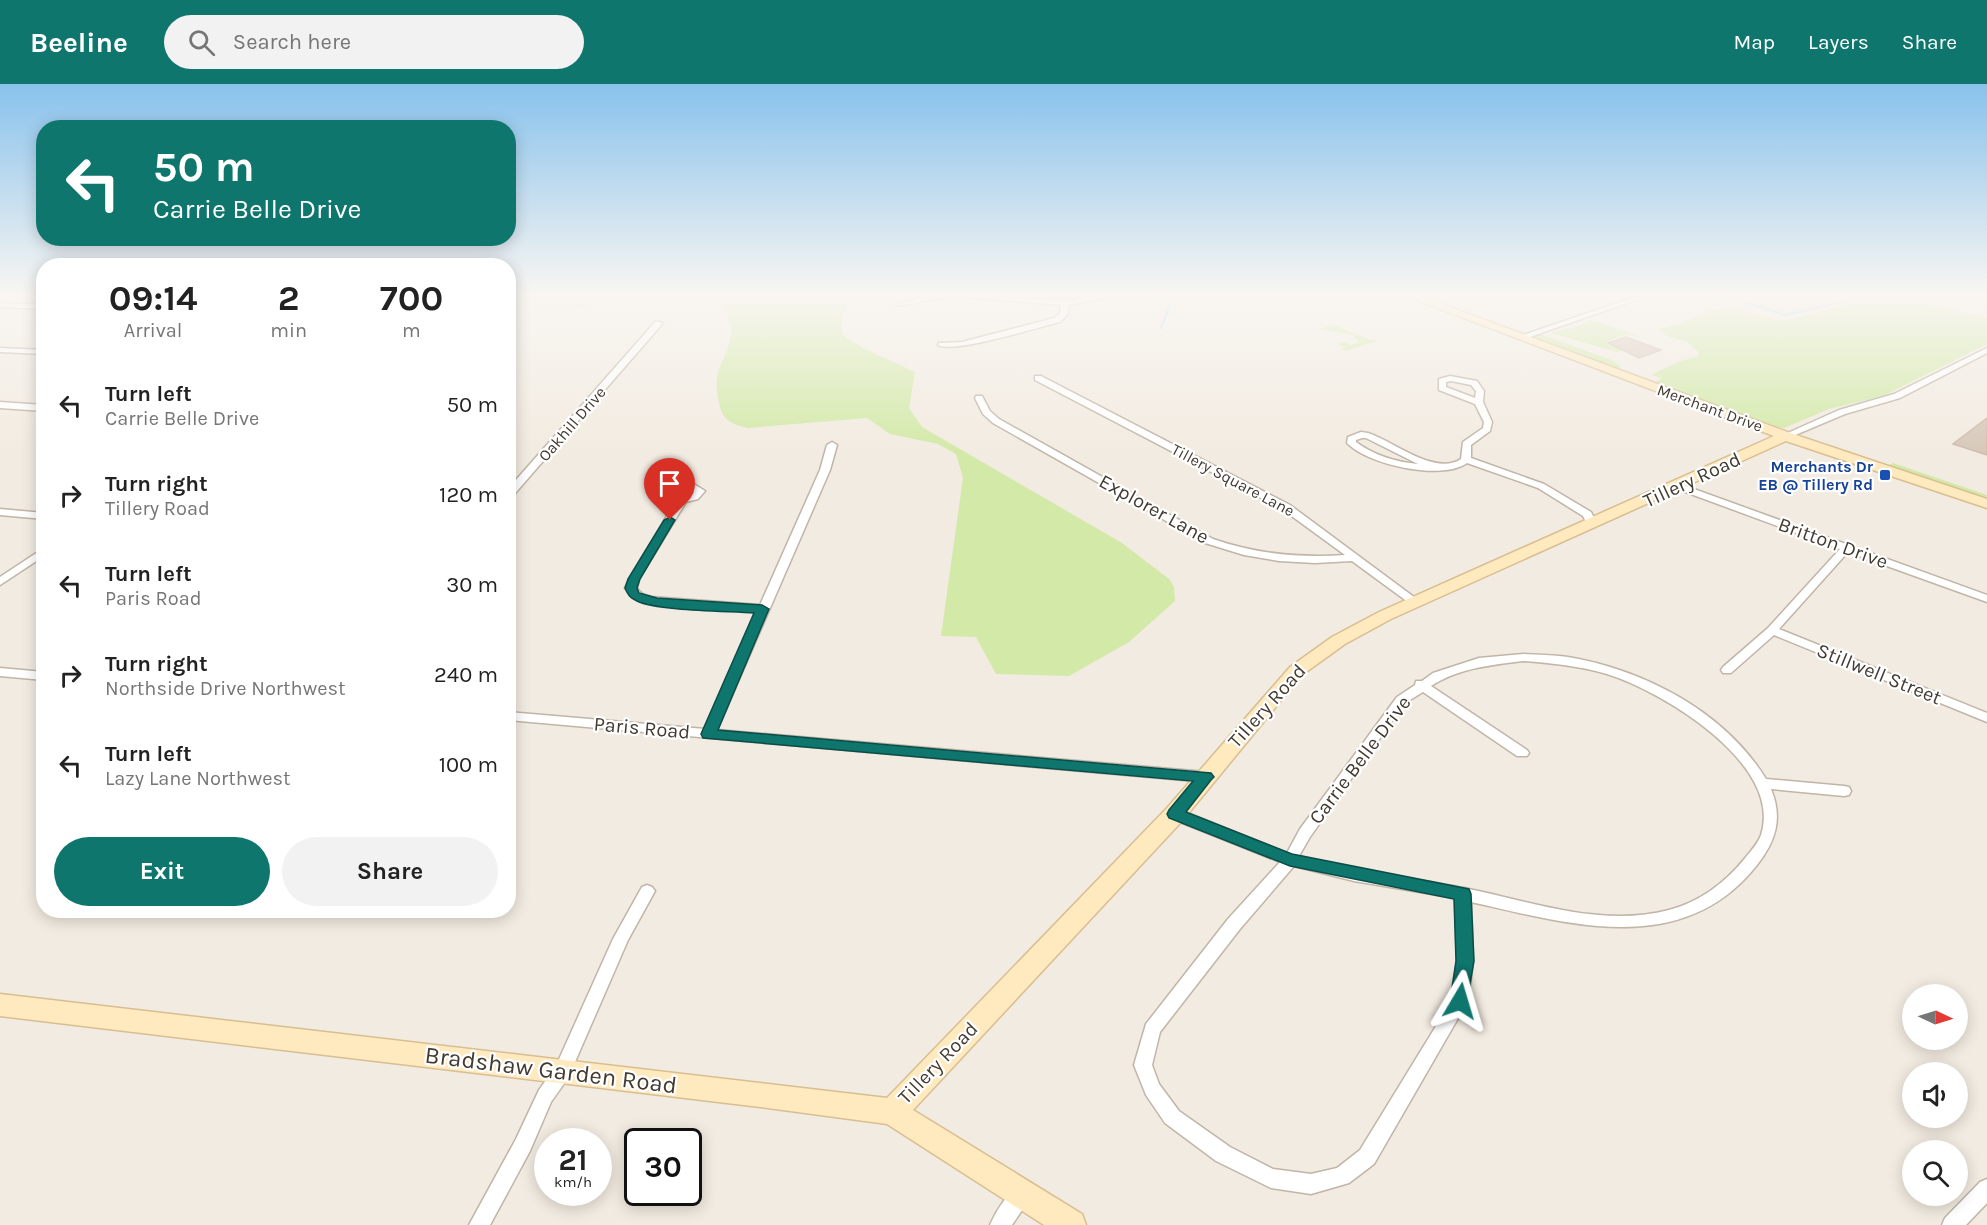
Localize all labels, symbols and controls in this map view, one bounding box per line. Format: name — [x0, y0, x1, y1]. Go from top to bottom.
search box — [164, 15, 584, 69]
text: Beeline — [30, 26, 128, 59]
icon: search — [185, 26, 218, 59]
text: Search here — [233, 29, 351, 55]
text: Map — [1733, 30, 1775, 54]
text: Layers — [1808, 30, 1869, 54]
text: Share — [1902, 30, 1957, 54]
text: 50 m — [153, 142, 255, 192]
icon: left — [54, 144, 132, 222]
text: Carrie Belle Drive — [153, 193, 361, 225]
text: 09:14 — [109, 277, 197, 319]
text: 2 — [278, 277, 299, 319]
text: 700 — [380, 277, 443, 319]
text: Arrival — [124, 319, 182, 342]
text: min — [270, 319, 307, 342]
text: m — [402, 319, 421, 342]
street label: Merchant Drive — [1655, 380, 1765, 436]
text: Turn left — [105, 381, 192, 407]
street label: Oakhill Drive — [534, 383, 610, 465]
icon: left — [54, 389, 87, 422]
text: 50 m — [447, 392, 498, 418]
text: Carrie Belle Drive — [105, 407, 259, 430]
street label: Tillery Square Lane — [1168, 440, 1298, 520]
street label: Tillery Road — [1640, 447, 1744, 513]
place label: Merchants Dr EB @ Tillery Rd — [1758, 457, 1874, 494]
pin — [644, 458, 695, 520]
icon: arrive — [653, 467, 686, 500]
marker: Merchants Dr EB @ Tillery Rd — [1878, 468, 1892, 482]
street label: Explorer Lane — [1095, 469, 1213, 549]
text: Turn right — [105, 471, 208, 497]
icon: right — [54, 479, 87, 512]
text: 120 m — [439, 482, 498, 508]
text: Tillery Road — [105, 497, 210, 520]
street label: Britton Drive — [1775, 513, 1891, 573]
text: Turn left — [105, 561, 192, 587]
icon: left — [54, 569, 87, 602]
text: 30 m — [446, 572, 498, 598]
text: Paris Road — [105, 587, 202, 610]
street label: Stillwell Street — [1813, 639, 1945, 710]
text: Turn right — [105, 651, 208, 677]
icon: right — [54, 659, 87, 692]
street label: Tillery Road — [1223, 659, 1311, 753]
text: 240 m — [434, 662, 498, 688]
text: Northside Drive Northwest — [105, 677, 345, 700]
street label: Carrie Belle Drive — [1304, 691, 1416, 829]
street label: Paris Road — [593, 712, 691, 744]
text: Turn left — [105, 741, 192, 767]
icon: left — [54, 749, 87, 782]
text: 100 m — [439, 752, 498, 778]
text: Lazy Lane Northwest — [105, 767, 291, 790]
button: Exit — [54, 837, 270, 906]
button: Share — [282, 837, 498, 906]
position arrow — [1428, 969, 1492, 1033]
north arrow — [1902, 984, 1968, 1050]
map controls — [1902, 984, 1968, 1206]
street label: Tillery Road — [893, 1017, 983, 1109]
street label: Bradshaw Garden Road — [423, 1041, 679, 1099]
button: sound — [1902, 1062, 1968, 1128]
speed limit sign: 30 — [624, 1128, 702, 1206]
button: search — [1902, 1140, 1968, 1206]
text: 21 — [559, 1142, 587, 1178]
text: km/h — [554, 1173, 592, 1191]

